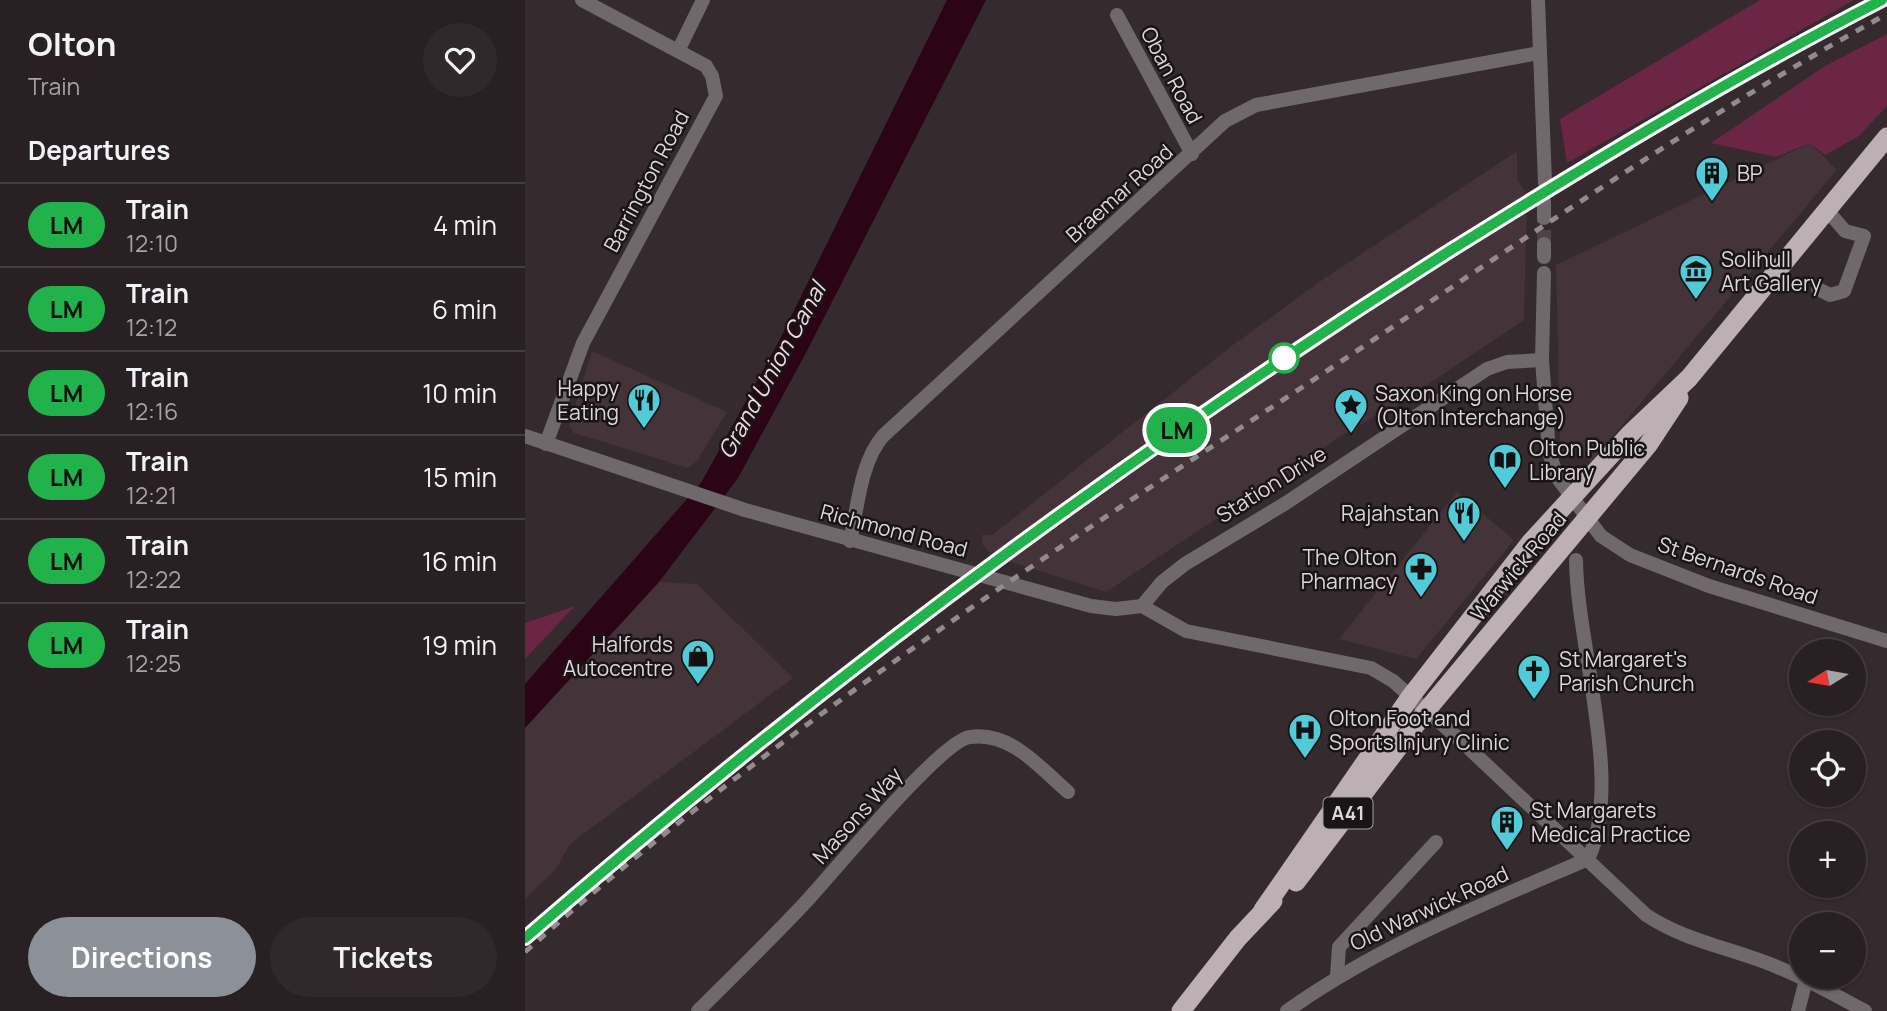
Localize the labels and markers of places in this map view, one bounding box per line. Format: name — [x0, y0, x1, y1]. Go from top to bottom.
building icon: BP — [1693, 154, 1731, 203]
place label: BP — [1737, 159, 1763, 187]
place label: Solihull Art Gallery — [1721, 245, 1822, 297]
museum icon: Solihull Art Gallery — [1677, 252, 1715, 301]
unlabelled marker — [1269, 343, 1299, 373]
place label: Happy Eating — [557, 374, 619, 426]
place label: Saxon King on Horse (Olton Interchange) — [1375, 379, 1572, 431]
restaurant icon: Happy Eating — [625, 381, 663, 430]
place icon: Saxon King on Horse (Olton Interchange) — [1332, 386, 1370, 435]
place label: Olton Public Library — [1529, 434, 1645, 486]
library icon: Olton Public Library — [1486, 441, 1524, 490]
restaurant icon: Rajahstan — [1445, 494, 1483, 543]
place label: Rajahstan — [1341, 499, 1439, 527]
place label: The Olton Pharmacy — [1301, 543, 1397, 595]
pharmacy icon: The Olton Pharmacy — [1402, 550, 1440, 599]
place label: Halfords Autocentre — [563, 630, 673, 682]
shop icon: Halfords Autocentre — [679, 637, 717, 686]
place label: St Margaret's Parish Church — [1559, 645, 1694, 697]
church icon: St Margaret's Parish Church — [1515, 652, 1553, 701]
place label: Olton Foot and Sports Injury Clinic — [1329, 704, 1510, 756]
hospital icon: Olton Foot and Sports Injury Clinic — [1286, 711, 1324, 760]
place label: St Margarets Medical Practice — [1531, 796, 1691, 848]
building icon: St Margarets Medical Practice — [1488, 803, 1526, 852]

